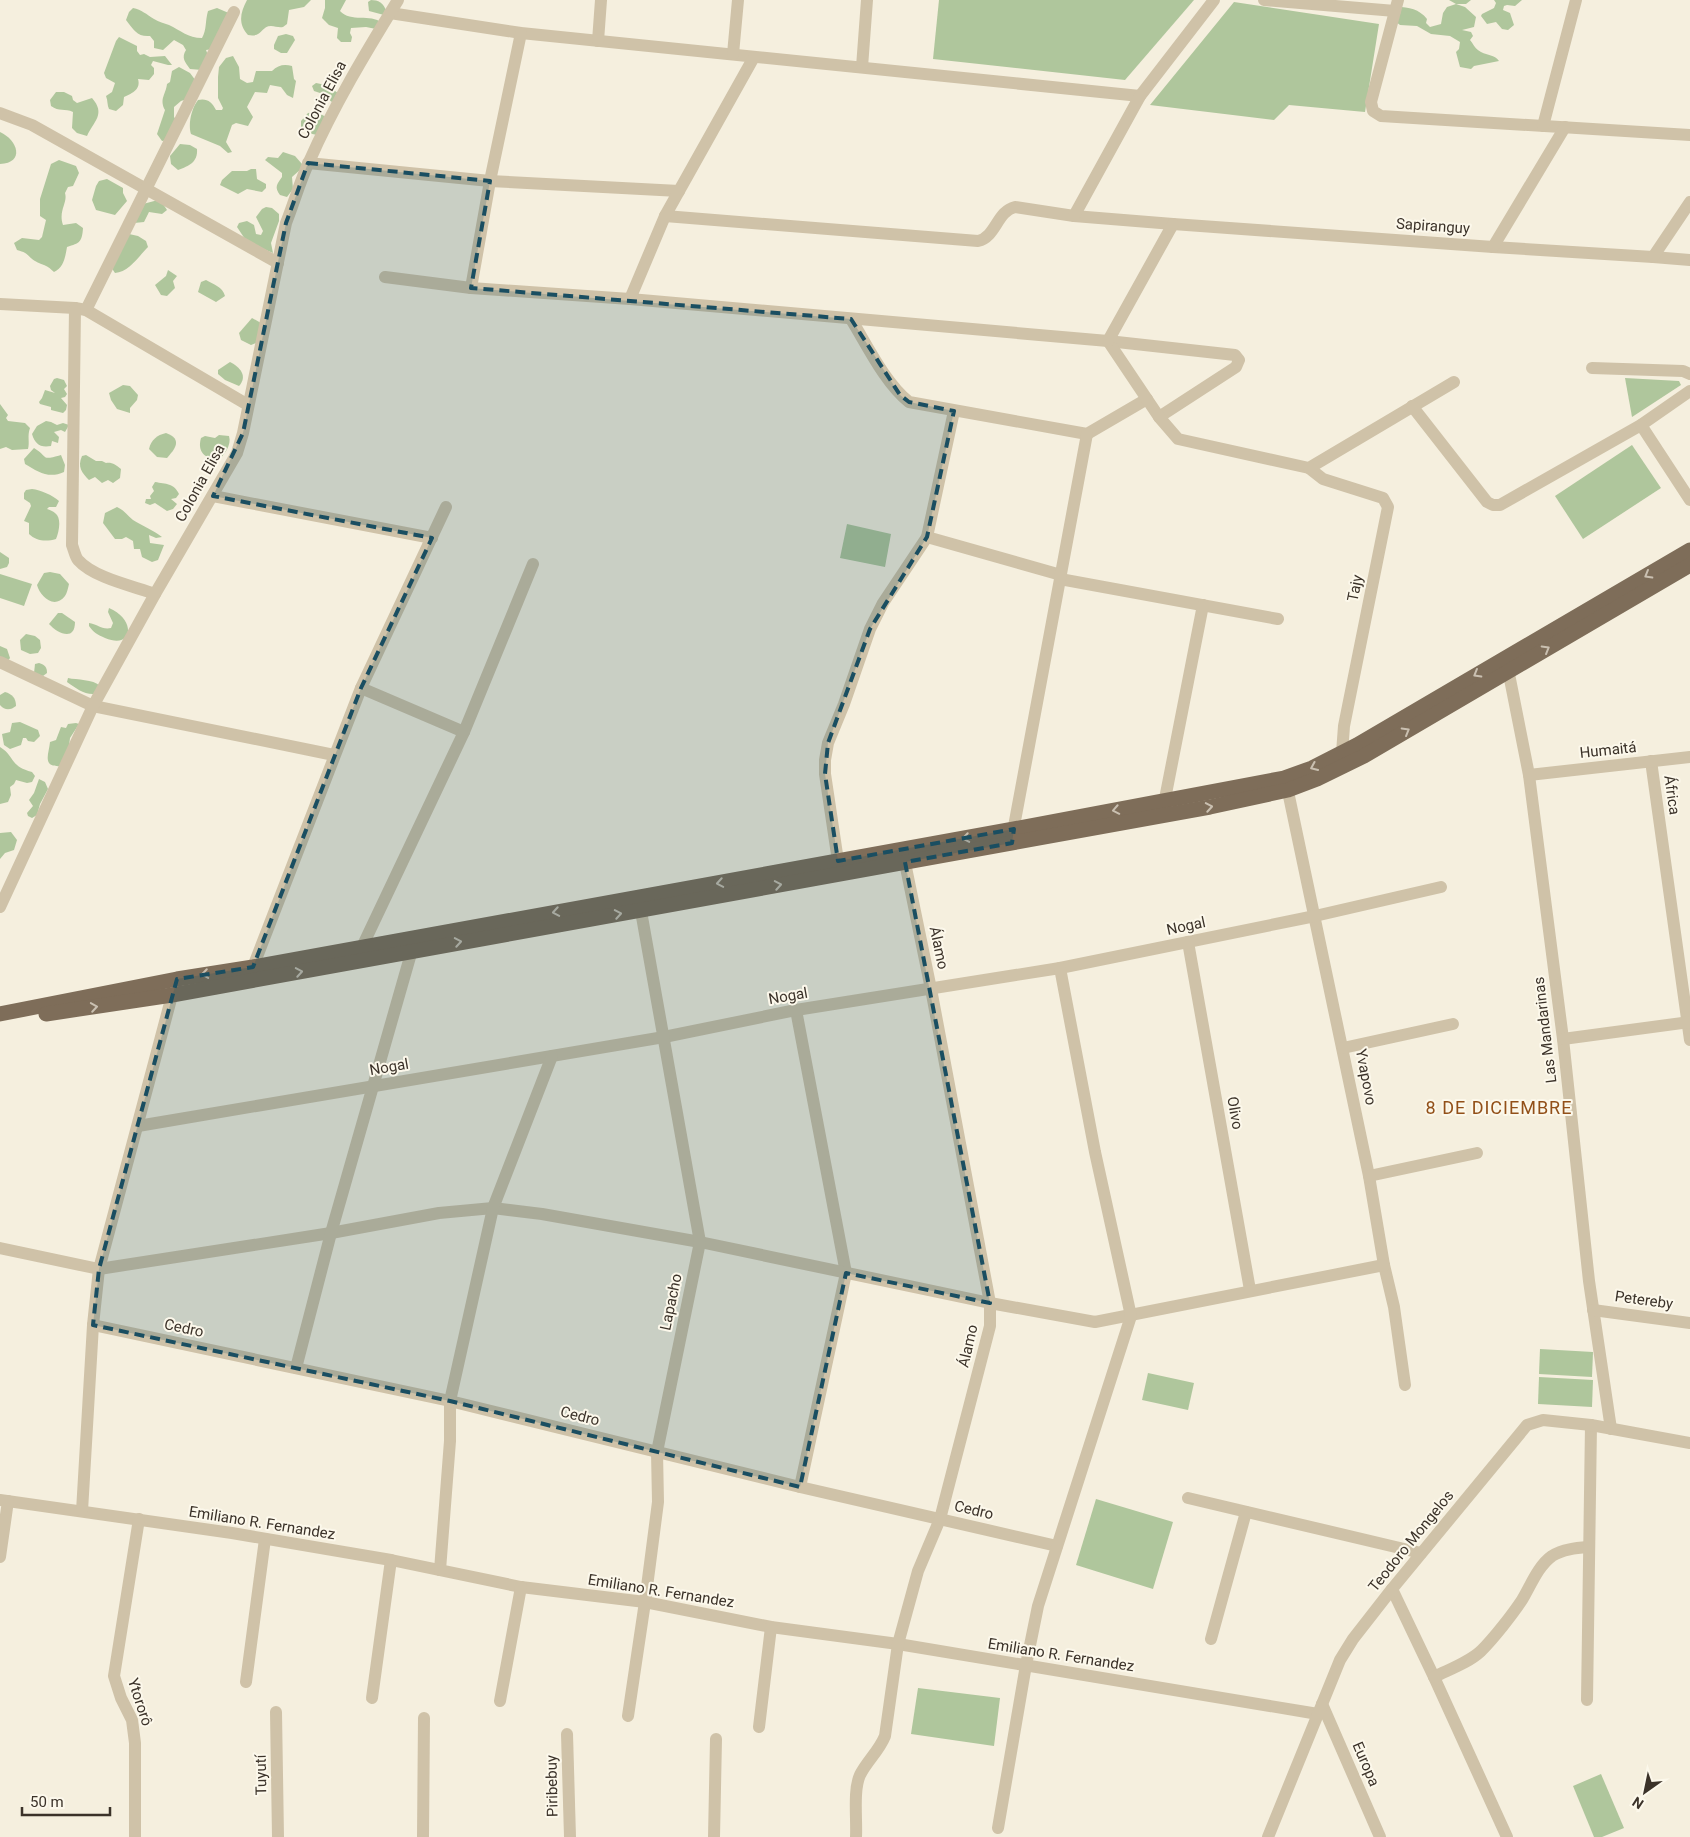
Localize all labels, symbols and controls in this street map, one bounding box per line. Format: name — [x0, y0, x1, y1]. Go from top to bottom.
street label: Colonia Elisa — [294, 58, 350, 142]
street label: Sapiranguy — [1395, 214, 1471, 238]
street label: Colonia Elisa — [171, 441, 229, 525]
one-way arrow — [1644, 568, 1653, 578]
street label: Tajy — [1344, 573, 1366, 603]
one-way arrow — [1541, 645, 1550, 655]
one-way arrow — [1474, 668, 1483, 678]
one-way arrow — [1401, 727, 1410, 737]
street label: Humaitá — [1579, 738, 1637, 762]
one-way arrow — [1310, 761, 1319, 771]
street label: África — [1660, 774, 1684, 816]
one-way arrow — [1205, 802, 1214, 812]
one-way arrow — [1112, 804, 1121, 814]
one-way arrow — [961, 833, 970, 843]
one-way arrow — [715, 877, 724, 887]
one-way arrow — [774, 880, 783, 890]
one-way arrow — [551, 907, 560, 917]
one-way arrow — [614, 909, 623, 919]
street label: Nogal — [1165, 913, 1207, 939]
street label: Álamo — [926, 925, 952, 971]
one-way arrow — [454, 938, 463, 948]
one-way arrow — [294, 967, 303, 977]
one-way arrow — [201, 969, 210, 979]
street label: Las Mandarinas — [1530, 976, 1560, 1084]
street label: Nogal — [767, 984, 809, 1008]
one-way arrow — [90, 1002, 99, 1012]
street label: Yvapovo — [1352, 1047, 1380, 1107]
street label: Nogal — [368, 1055, 410, 1079]
street label: Olivo — [1223, 1095, 1247, 1131]
district label: 8 DE DICIEMBRE — [1426, 1097, 1572, 1118]
street label: Lapacho — [656, 1272, 686, 1332]
street label: Petereby — [1614, 1287, 1674, 1313]
street label: Cedro — [163, 1315, 205, 1341]
street label: Álamo — [954, 1323, 982, 1369]
street label: Cedro — [559, 1402, 601, 1430]
street label: Teodoro Mongelos — [1365, 1487, 1457, 1595]
street label: Cedro — [953, 1497, 995, 1523]
street label: Emiliano R. Fernandez — [187, 1503, 337, 1543]
street label: Emiliano R. Fernandez — [586, 1571, 736, 1611]
street label: Emiliano R. Fernandez — [986, 1635, 1136, 1675]
street label: Ytororô — [124, 1676, 156, 1728]
street label: Europa — [1349, 1739, 1383, 1789]
street label: Tuyutí — [252, 1753, 270, 1795]
street label: Piribebuy — [542, 1755, 562, 1817]
north arrow — [1620, 1767, 1670, 1817]
scale bar — [22, 1784, 110, 1816]
text: 50 m — [30, 1793, 64, 1811]
text: N — [1629, 1793, 1646, 1812]

